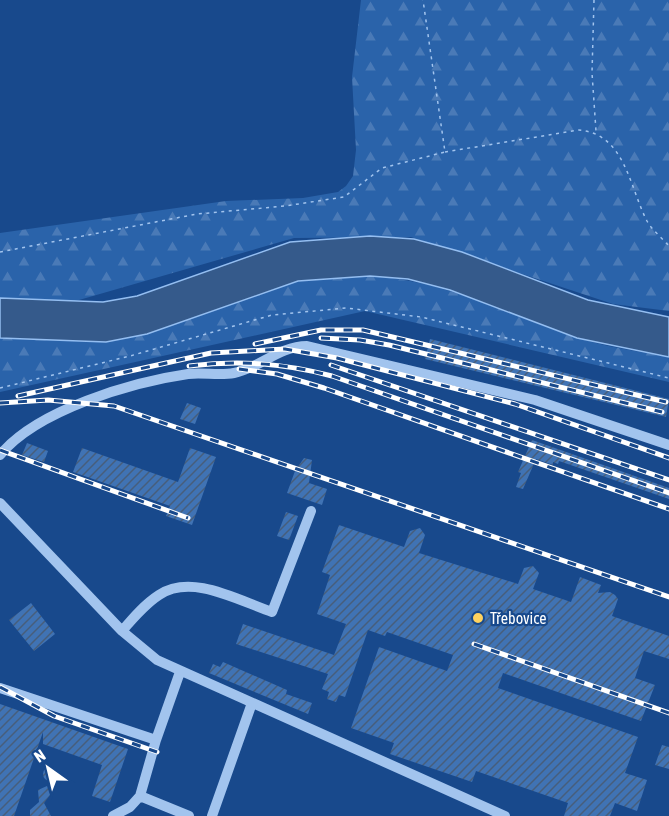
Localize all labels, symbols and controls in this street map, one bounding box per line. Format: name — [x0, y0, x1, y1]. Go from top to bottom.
place label: Třebovice — [490, 609, 546, 627]
marker: Třebovice — [471, 611, 485, 625]
north arrow — [18, 738, 78, 798]
text: N — [31, 745, 49, 766]

